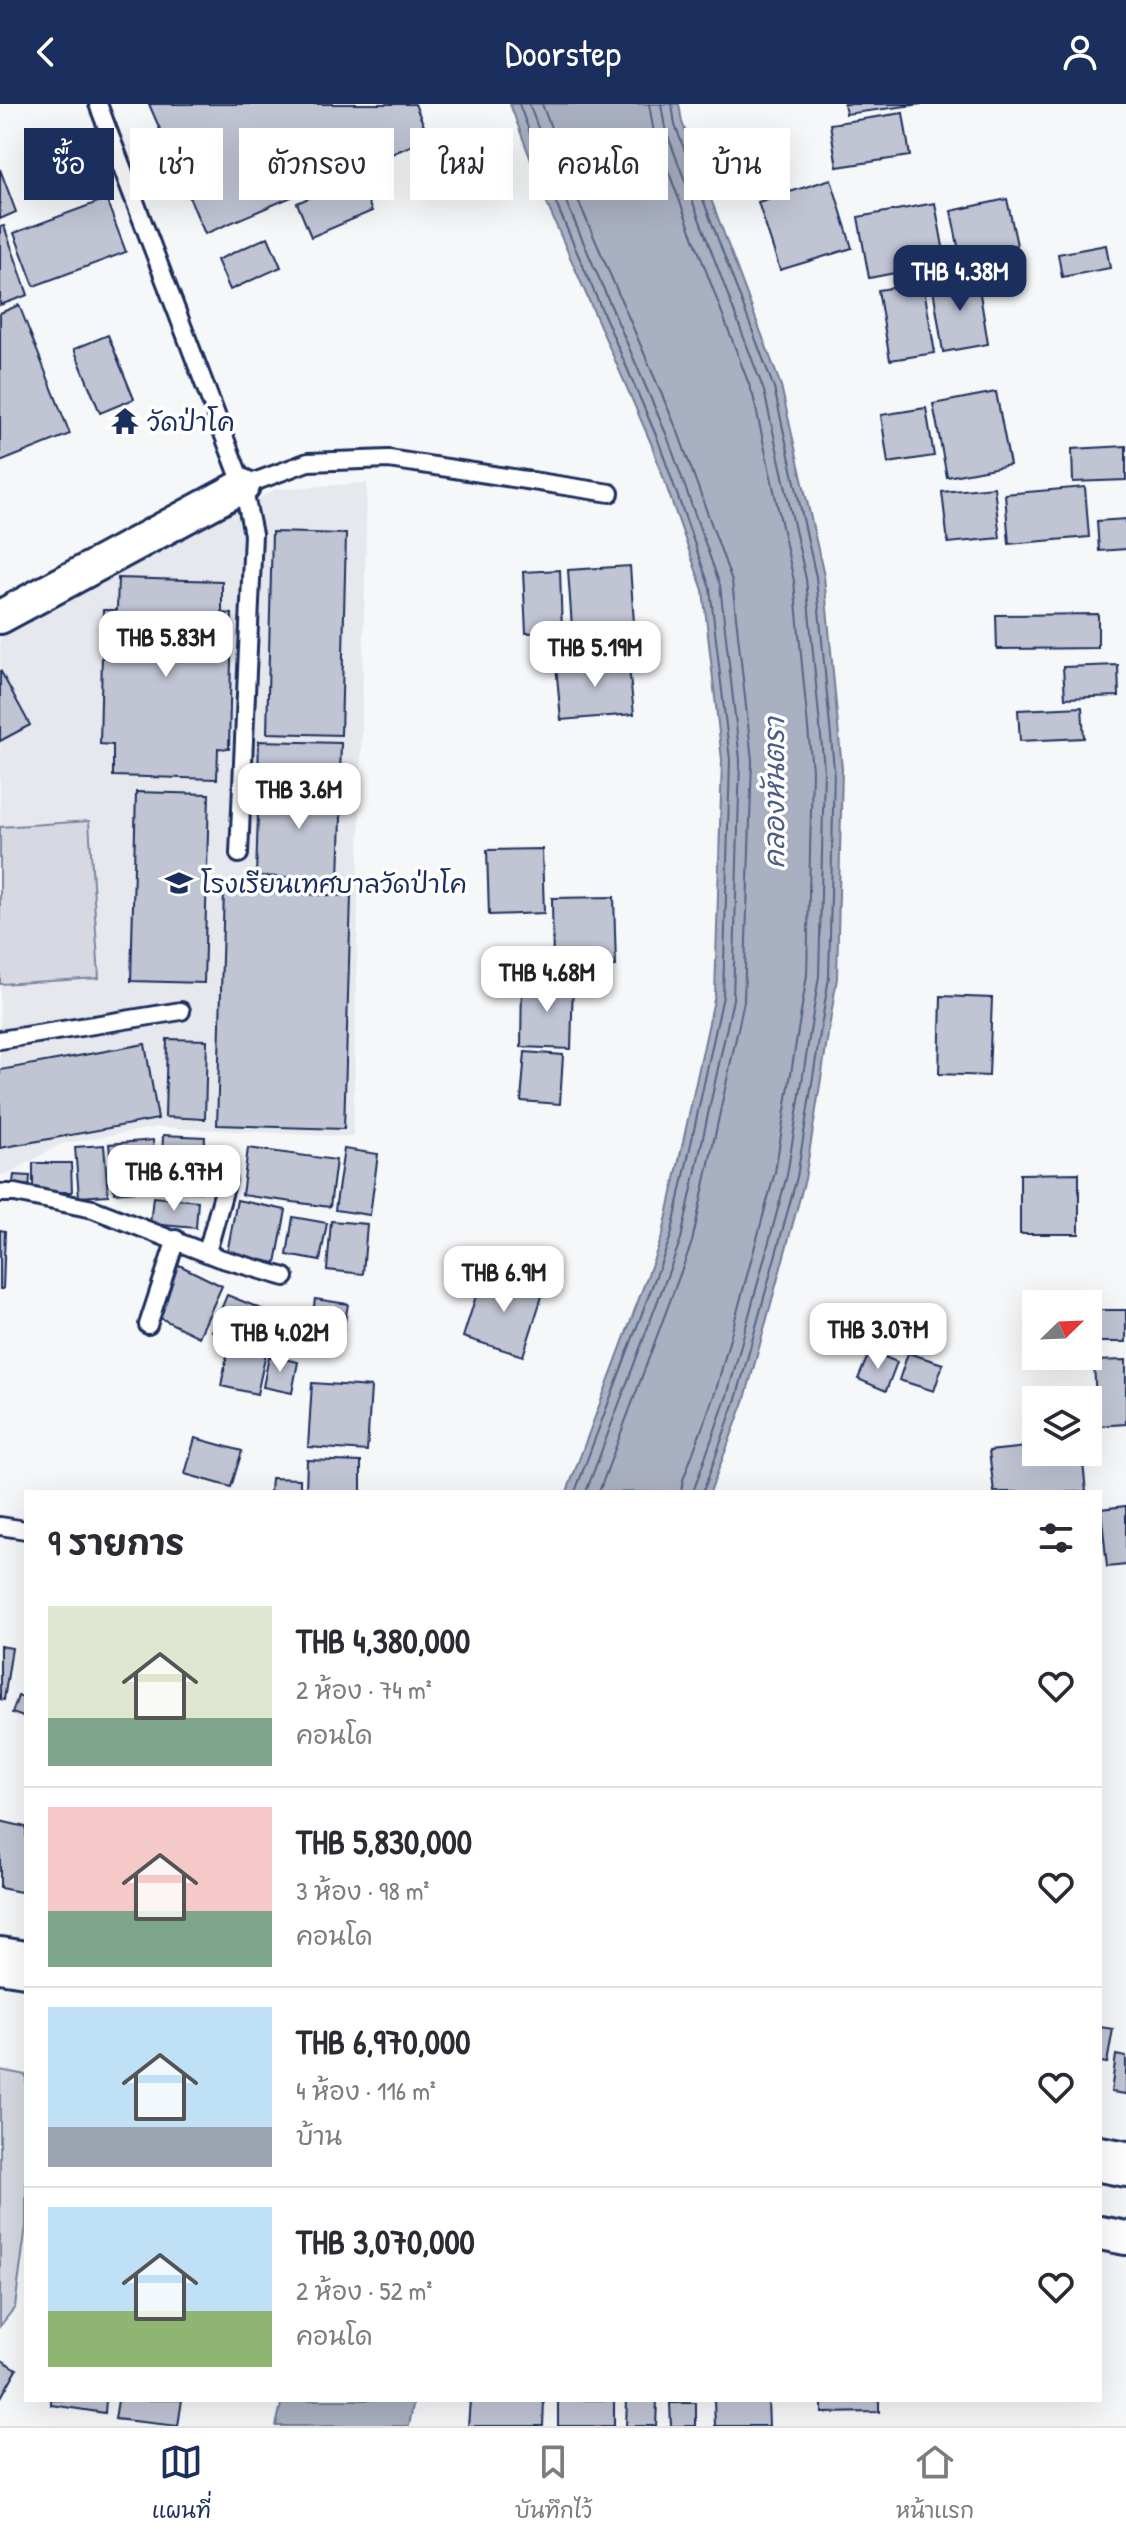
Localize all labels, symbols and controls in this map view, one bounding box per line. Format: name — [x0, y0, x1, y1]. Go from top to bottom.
text: Doorstep — [505, 28, 621, 77]
icon: back — [24, 30, 68, 74]
icon: person — [1058, 30, 1102, 74]
chip: ซื้อ — [24, 128, 114, 200]
chip: เช่า — [130, 128, 223, 200]
chip: ตัวกรอง — [239, 128, 394, 200]
chip: ใหม่ — [410, 128, 513, 200]
chip: คอนโด — [529, 128, 668, 200]
chip: บ้าน — [684, 128, 790, 200]
pin: THB 4.38M — [868, 245, 1052, 313]
text: THB 4.38M — [911, 253, 1009, 288]
place label: วัดป่าโค — [147, 404, 235, 439]
temple icon: วัดป่าโค — [110, 406, 140, 436]
pin: THB 5.83M — [74, 611, 258, 679]
text: THB 5.83M — [117, 619, 215, 654]
pin: THB 5.19M — [503, 621, 687, 689]
text: THB 5.19M — [548, 629, 642, 664]
water label: คลองหันตรา — [755, 716, 793, 869]
pin: THB 3.6M — [216, 763, 382, 831]
text: THB 3.6M — [256, 771, 342, 806]
place label: โรงเรียนเทศบาลวัดป่าโค — [201, 866, 467, 901]
school or university icon: โรงเรียนเทศบาลวัดป่าโค — [164, 868, 194, 898]
pin: THB 4.68M — [455, 946, 639, 1014]
text: THB 4.68M — [499, 954, 595, 989]
pin: THB 6.97M — [82, 1145, 266, 1213]
text: THB 6.97M — [125, 1153, 223, 1188]
pin: THB 6.9M — [421, 1246, 587, 1314]
text: THB 6.9M — [462, 1254, 546, 1289]
north arrow — [1022, 1290, 1102, 1370]
map controls — [1022, 1290, 1102, 1466]
pin: THB 3.07M — [786, 1303, 970, 1371]
pin: THB 4.02M — [188, 1306, 372, 1374]
text: THB 3.07M — [828, 1311, 928, 1346]
text: THB 4.02M — [231, 1314, 329, 1349]
button: layers — [1022, 1386, 1102, 1466]
icon: filters — [1034, 1516, 1078, 1560]
text: 9 รายการ — [48, 1520, 184, 1566]
text: THB 4,380,000 — [296, 1618, 470, 1664]
icon: home — [112, 1638, 208, 1734]
icon: heart — [1034, 1664, 1078, 1708]
text: 2 ห้อง · 74 m² — [296, 1672, 432, 1707]
text: คอนโด — [296, 1717, 373, 1752]
text: THB 5,830,000 — [296, 1819, 472, 1865]
icon: home — [112, 1839, 208, 1935]
icon: heart — [1034, 1865, 1078, 1909]
text: 3 ห้อง · 98 m² — [296, 1873, 429, 1908]
text: คอนโด — [296, 1918, 373, 1953]
text: THB 6,970,000 — [296, 2019, 470, 2065]
icon: home — [112, 2039, 208, 2135]
icon: heart — [1034, 2065, 1078, 2109]
text: 4 ห้อง · 116 m² — [296, 2073, 436, 2108]
text: บ้าน — [296, 2118, 342, 2153]
text: THB 3,070,000 — [296, 2219, 475, 2265]
icon: home — [112, 2239, 208, 2335]
icon: heart — [1034, 2265, 1078, 2309]
text: 2 ห้อง · 52 m² — [296, 2273, 432, 2308]
text: คอนโด — [296, 2318, 373, 2353]
tab: แผนที่ — [152, 2440, 211, 2526]
tab: บันทึกไว้ — [515, 2440, 592, 2526]
tab: หน้าแรก — [896, 2440, 974, 2526]

